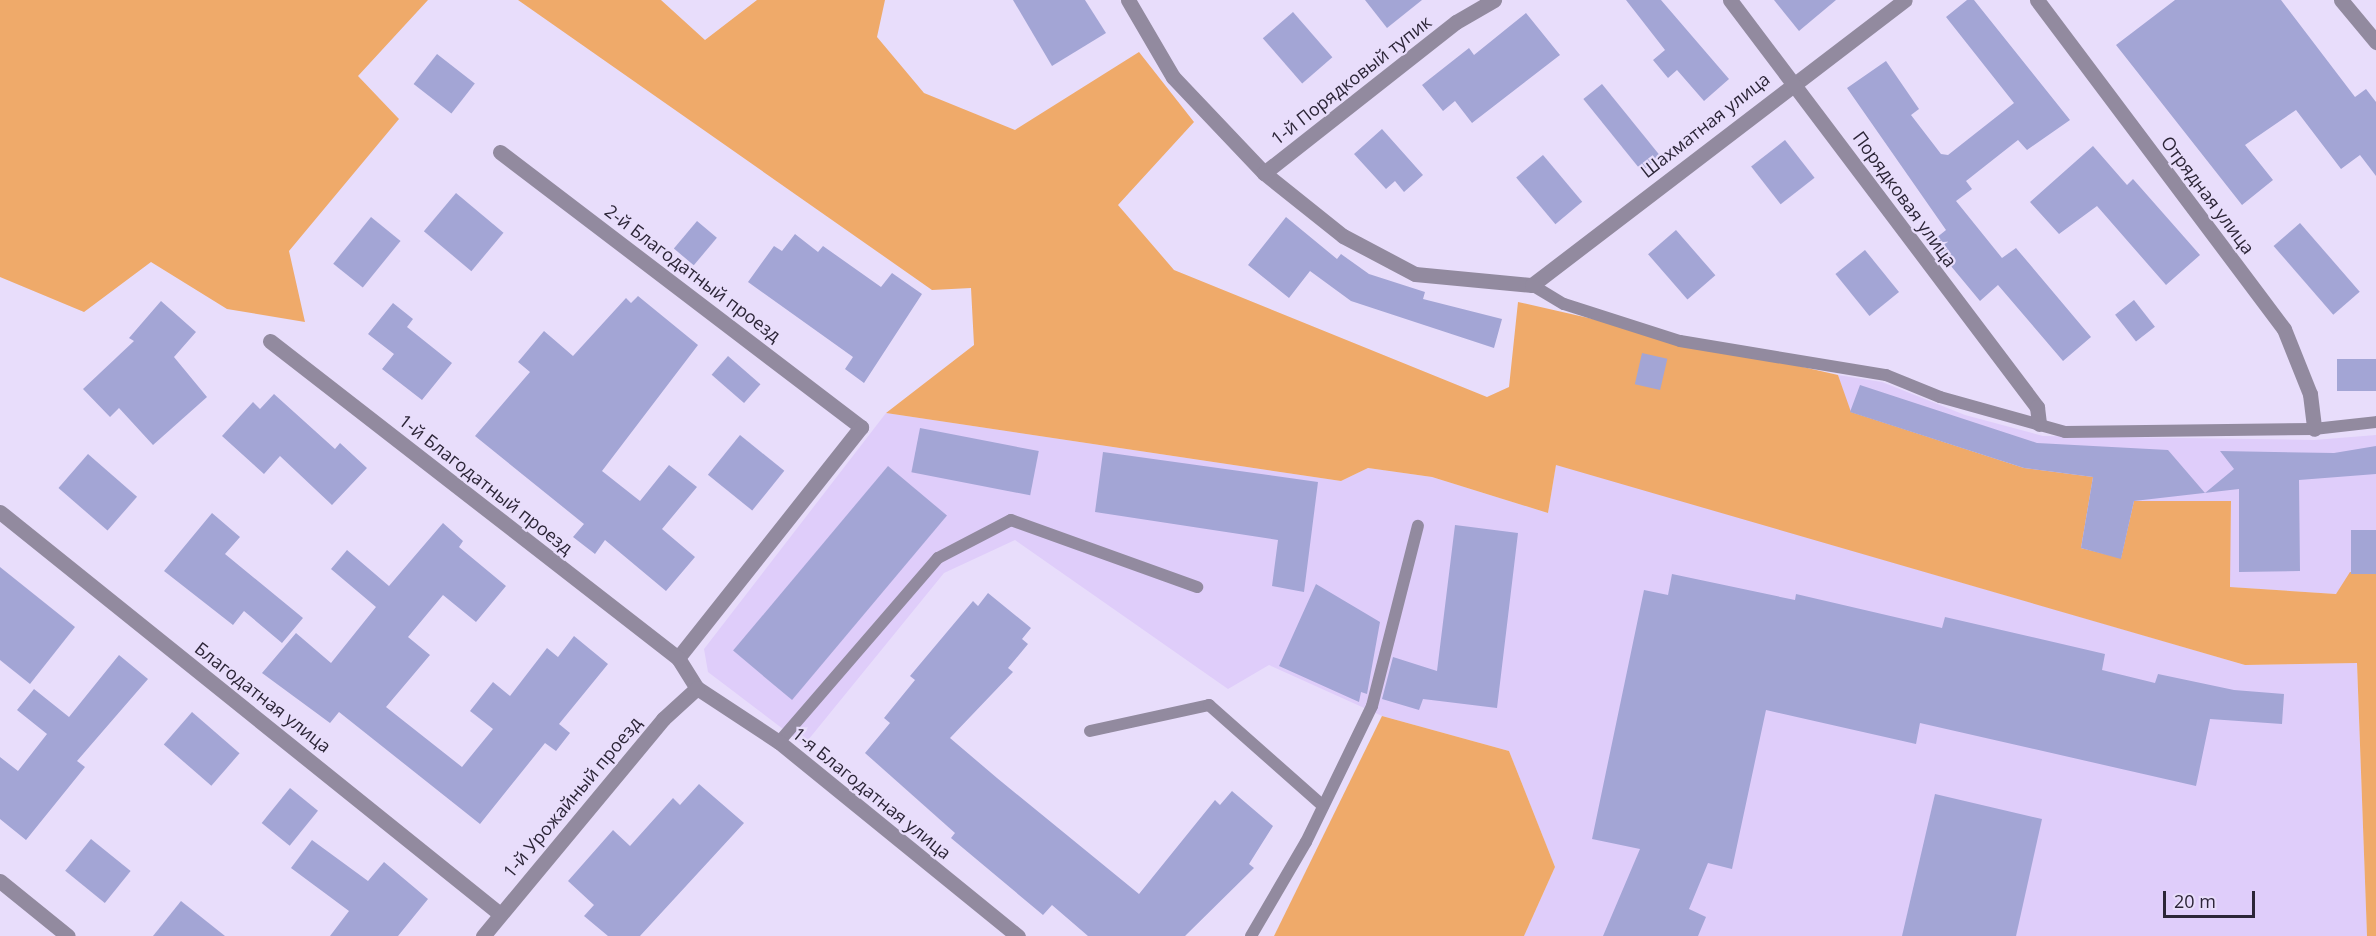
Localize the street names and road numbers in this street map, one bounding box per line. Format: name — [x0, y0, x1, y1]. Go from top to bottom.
street label: 1-й Порядковый тупик — [1267, 11, 1435, 149]
street label: Шахматная улица — [1636, 68, 1774, 182]
street label: Порядковая улица — [1849, 127, 1961, 271]
street label: Отрядная улица — [2157, 132, 2259, 258]
street label: 2-й Благодатный проезд — [601, 200, 785, 346]
street label: 1-й Благодатный проезд — [395, 409, 577, 559]
street label: Благодатная улица — [191, 637, 335, 757]
street label: 1-й Урожайный проезд — [498, 712, 646, 882]
street label: 1-я Благодатная улица — [788, 722, 956, 864]

